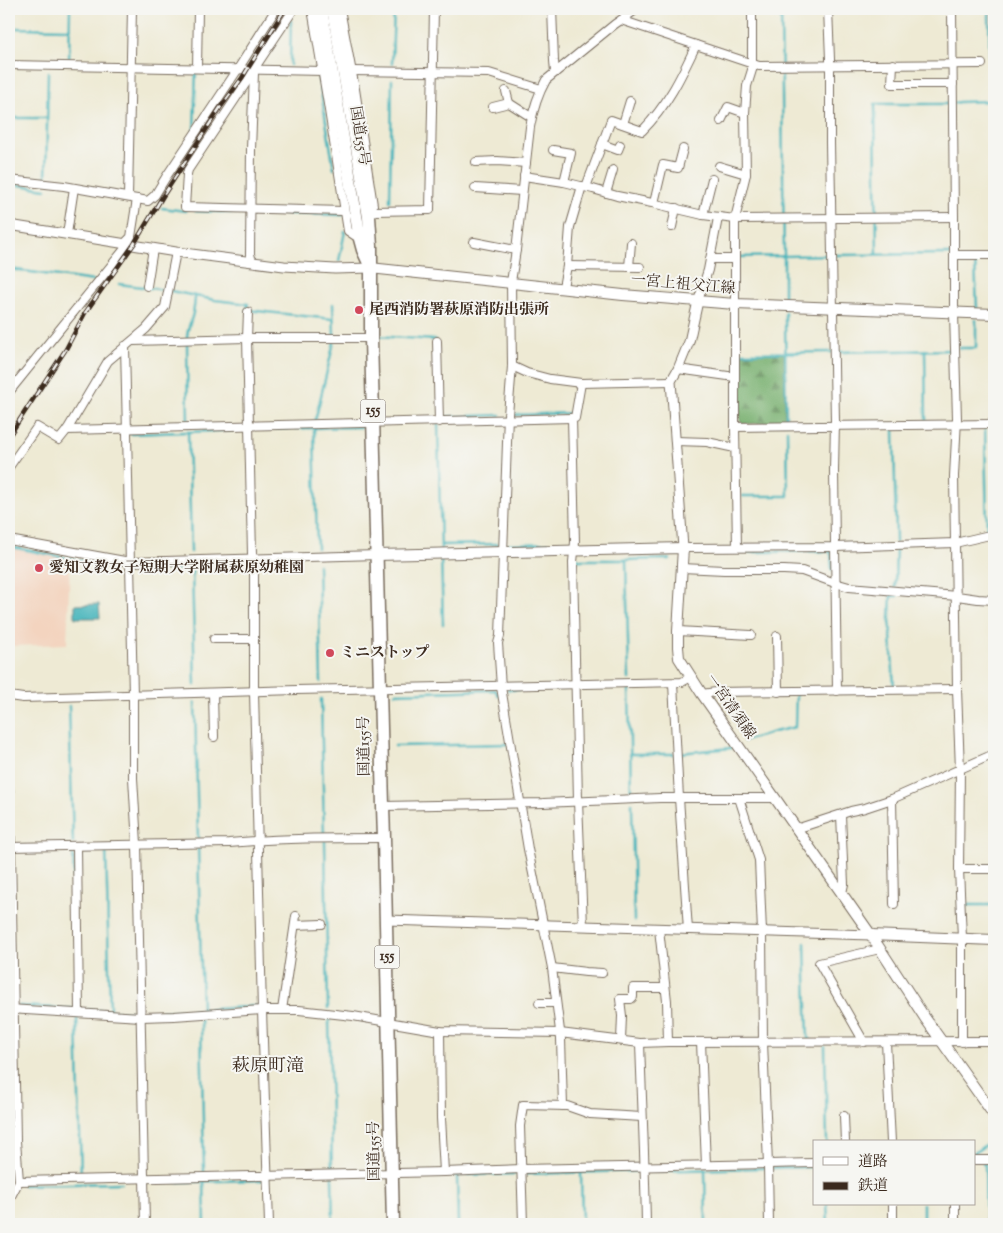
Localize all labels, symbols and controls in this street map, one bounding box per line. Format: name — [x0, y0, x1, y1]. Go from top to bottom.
street label: 国道155号 — [344, 104, 374, 168]
street label: 一宮上祖父江線 — [630, 270, 736, 300]
place label: 尾西消防署萩原消防出張所 — [369, 300, 549, 321]
marker: 尾西消防署萩原消防出張所 — [353, 304, 365, 316]
road number: 155 — [360, 400, 386, 422]
place label: 愛知文教女子短期大学附属萩原幼稚園 — [49, 558, 304, 579]
marker: 愛知文教女子短期大学附属萩原幼稚園 — [33, 562, 45, 574]
place label: ミニストップ — [340, 643, 430, 664]
marker: ミニストップ — [324, 647, 336, 659]
street label: 一宮清須線 — [700, 670, 760, 744]
street label: 国道155号 — [354, 716, 376, 776]
road number: 155 — [374, 946, 400, 969]
district label: 萩原町滝 — [232, 1054, 304, 1080]
street label: 国道155号 — [364, 1121, 386, 1181]
legend — [813, 1140, 976, 1206]
text: 道路 — [858, 1152, 888, 1173]
text: 鉄道 — [858, 1176, 888, 1197]

